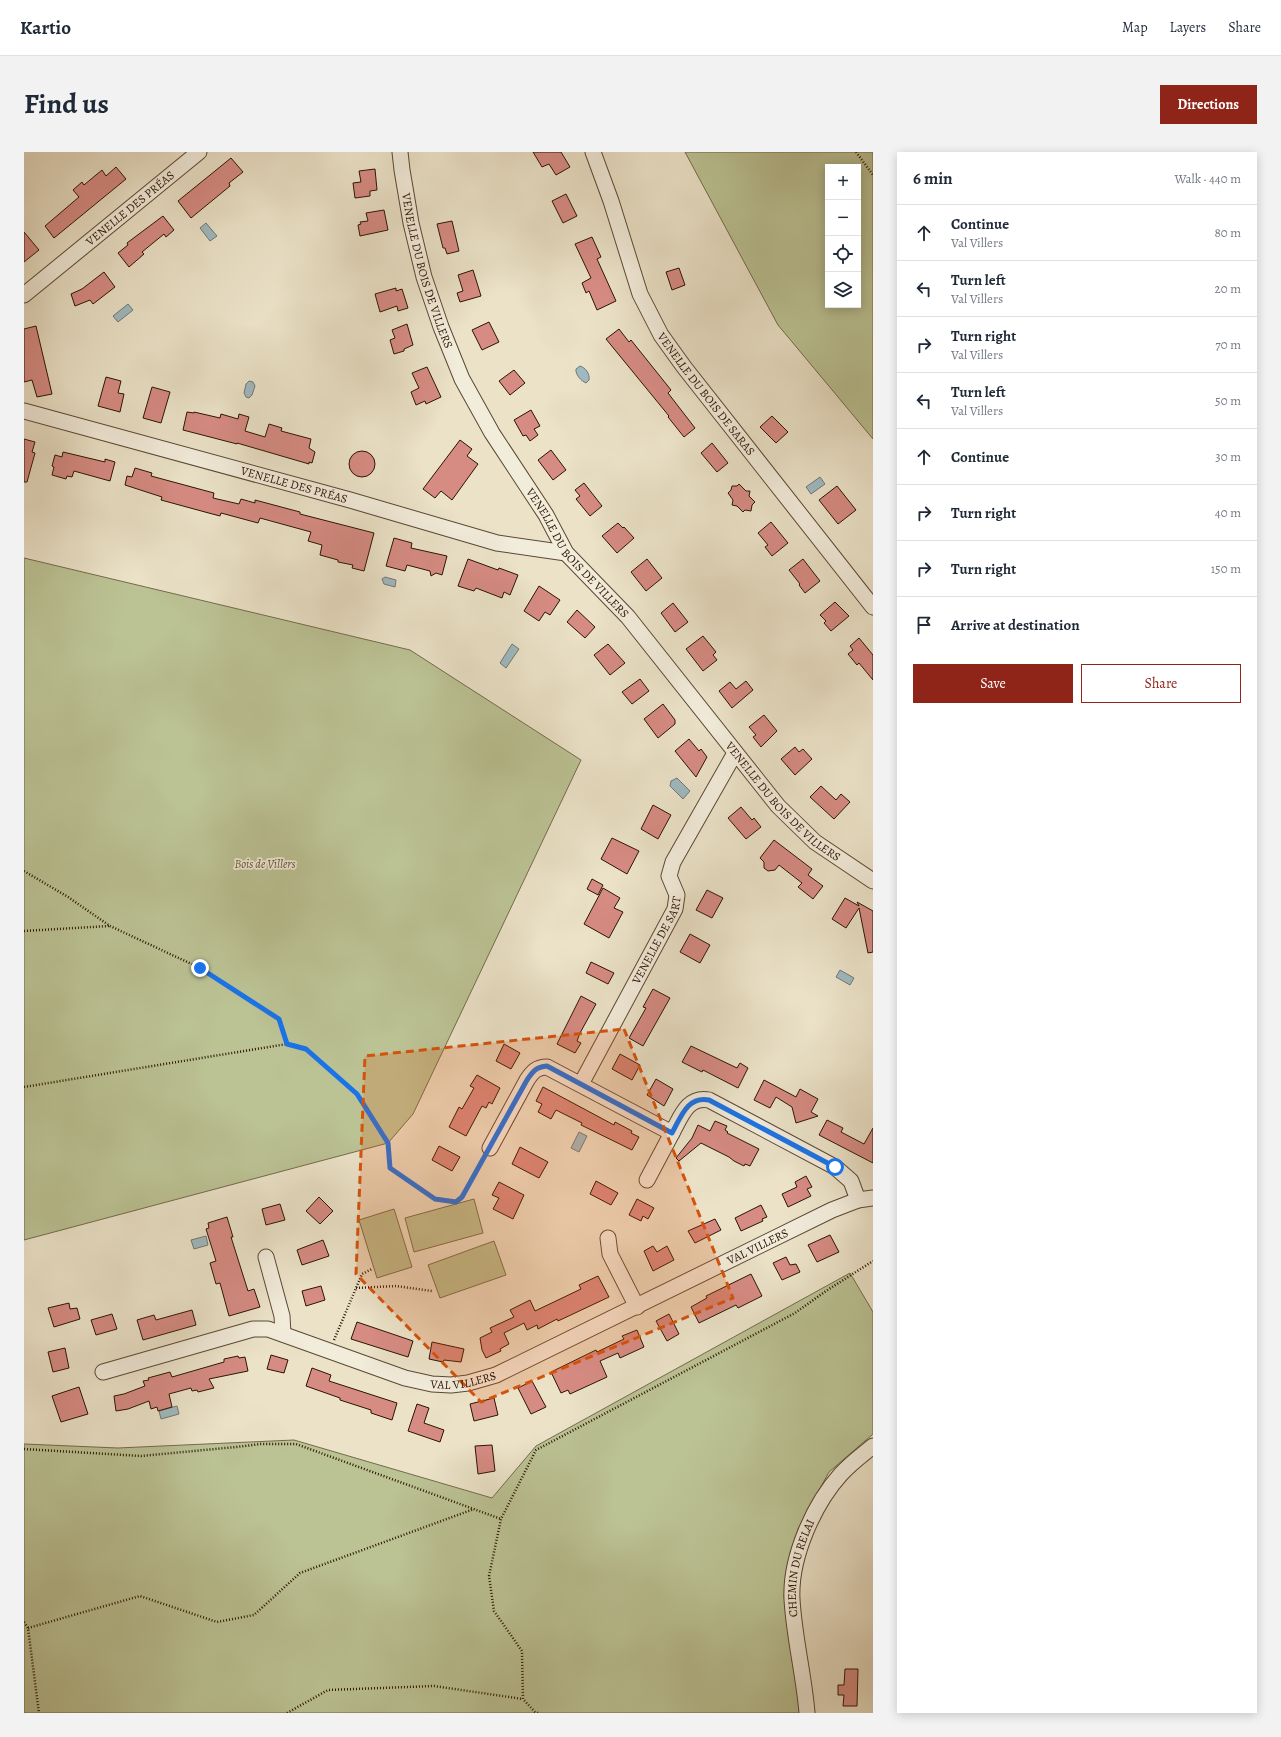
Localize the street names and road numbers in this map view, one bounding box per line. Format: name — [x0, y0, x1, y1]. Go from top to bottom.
street label: VENELLE DES PRÉAS — [82, 167, 178, 250]
street label: VENELLE DU BOIS DE VILLERS — [398, 191, 457, 351]
street label: VENELLE DU BOIS DE SARAS — [653, 329, 759, 459]
street label: VENELLE DES PRÉAS — [238, 462, 349, 507]
street label: VENELLE DU BOIS DE VILLERS — [522, 484, 633, 621]
street label: VENELLE DU BOIS DE VILLERS — [721, 737, 844, 865]
street label: VENELLE DE SART — [628, 895, 685, 988]
street label: VAL VILLERS — [723, 1225, 791, 1269]
street label: VAL VILLERS — [429, 1367, 498, 1393]
street label: CHEMIN DU RELAI — [784, 1516, 818, 1618]

